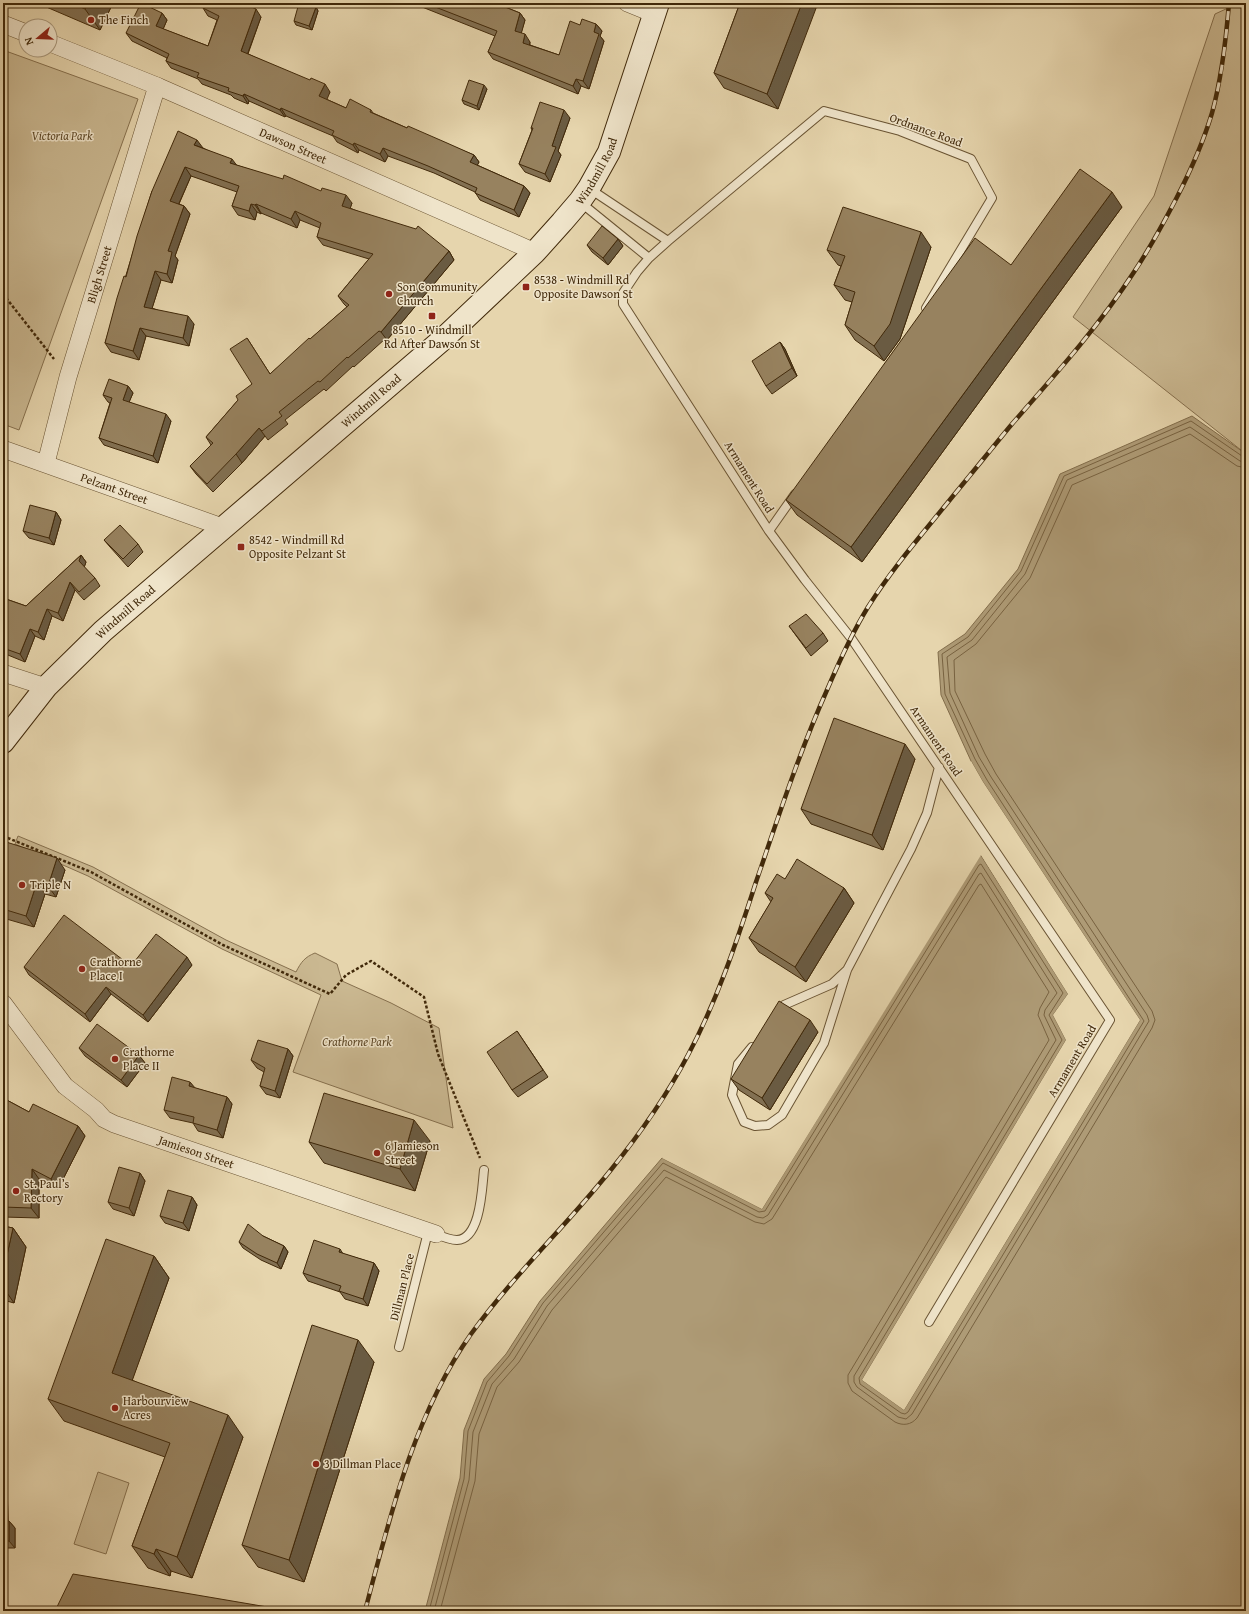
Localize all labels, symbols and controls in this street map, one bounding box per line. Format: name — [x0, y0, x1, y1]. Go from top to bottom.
place label: The Finch — [99, 11, 149, 28]
marker: The Finch — [86, 15, 96, 25]
north arrow — [18, 18, 58, 58]
text: N — [20, 35, 37, 47]
street label: Ordnance Road — [887, 108, 966, 151]
street label: Dawson Street — [257, 123, 330, 168]
park label: Victoria Park — [32, 127, 93, 144]
street label: Windmill Road — [571, 135, 621, 208]
street label: Bligh Street — [82, 243, 116, 305]
place label: 8538 - Windmill Rd Opposite Dawson St — [534, 271, 633, 302]
place label: Son Community Church — [397, 278, 477, 309]
marker: 8538 - Windmill Rd Opposite Dawson St — [521, 282, 531, 292]
marker: Son Community Church — [384, 289, 394, 299]
marker: 8510 - Windmill Rd After Dawson St — [427, 311, 437, 321]
place label: 8510 - Windmill Rd After Dawson St — [384, 321, 481, 352]
street label: Windmill Road — [337, 369, 405, 431]
street label: Armament Road — [721, 438, 779, 516]
street label: Pelzant Street — [78, 468, 151, 508]
place label: 8542 - Windmill Rd Opposite Pelzant St — [249, 531, 347, 562]
marker: 8542 - Windmill Rd Opposite Pelzant St — [236, 542, 246, 552]
street label: Windmill Road — [91, 580, 159, 642]
street label: Armament Road — [906, 702, 967, 780]
place label: Triple N — [30, 876, 71, 893]
marker: Triple N — [17, 880, 27, 890]
place label: Crathorne Place I — [90, 953, 142, 984]
marker: Crathorne Place I — [77, 964, 87, 974]
street label: Armament Road — [1043, 1021, 1100, 1100]
park label: Crathorne Park — [322, 1033, 392, 1050]
place label: Crathorne Place II — [123, 1043, 175, 1074]
marker: Crathorne Place II — [110, 1054, 120, 1064]
street label: Jamieson Street — [154, 1130, 237, 1173]
place label: 6 Jamieson Street — [385, 1137, 440, 1168]
marker: 6 Jamieson Street — [372, 1148, 382, 1158]
place label: St. Paul’s Rectory — [24, 1175, 70, 1206]
marker: St. Paul’s Rectory — [11, 1186, 21, 1196]
street label: Dillman Place — [385, 1251, 418, 1322]
place label: Harbourview Acres — [123, 1392, 189, 1423]
marker: Harbourview Acres — [110, 1403, 120, 1413]
place label: 3 Dillman Place — [324, 1455, 401, 1472]
marker: 3 Dillman Place — [311, 1459, 321, 1469]

